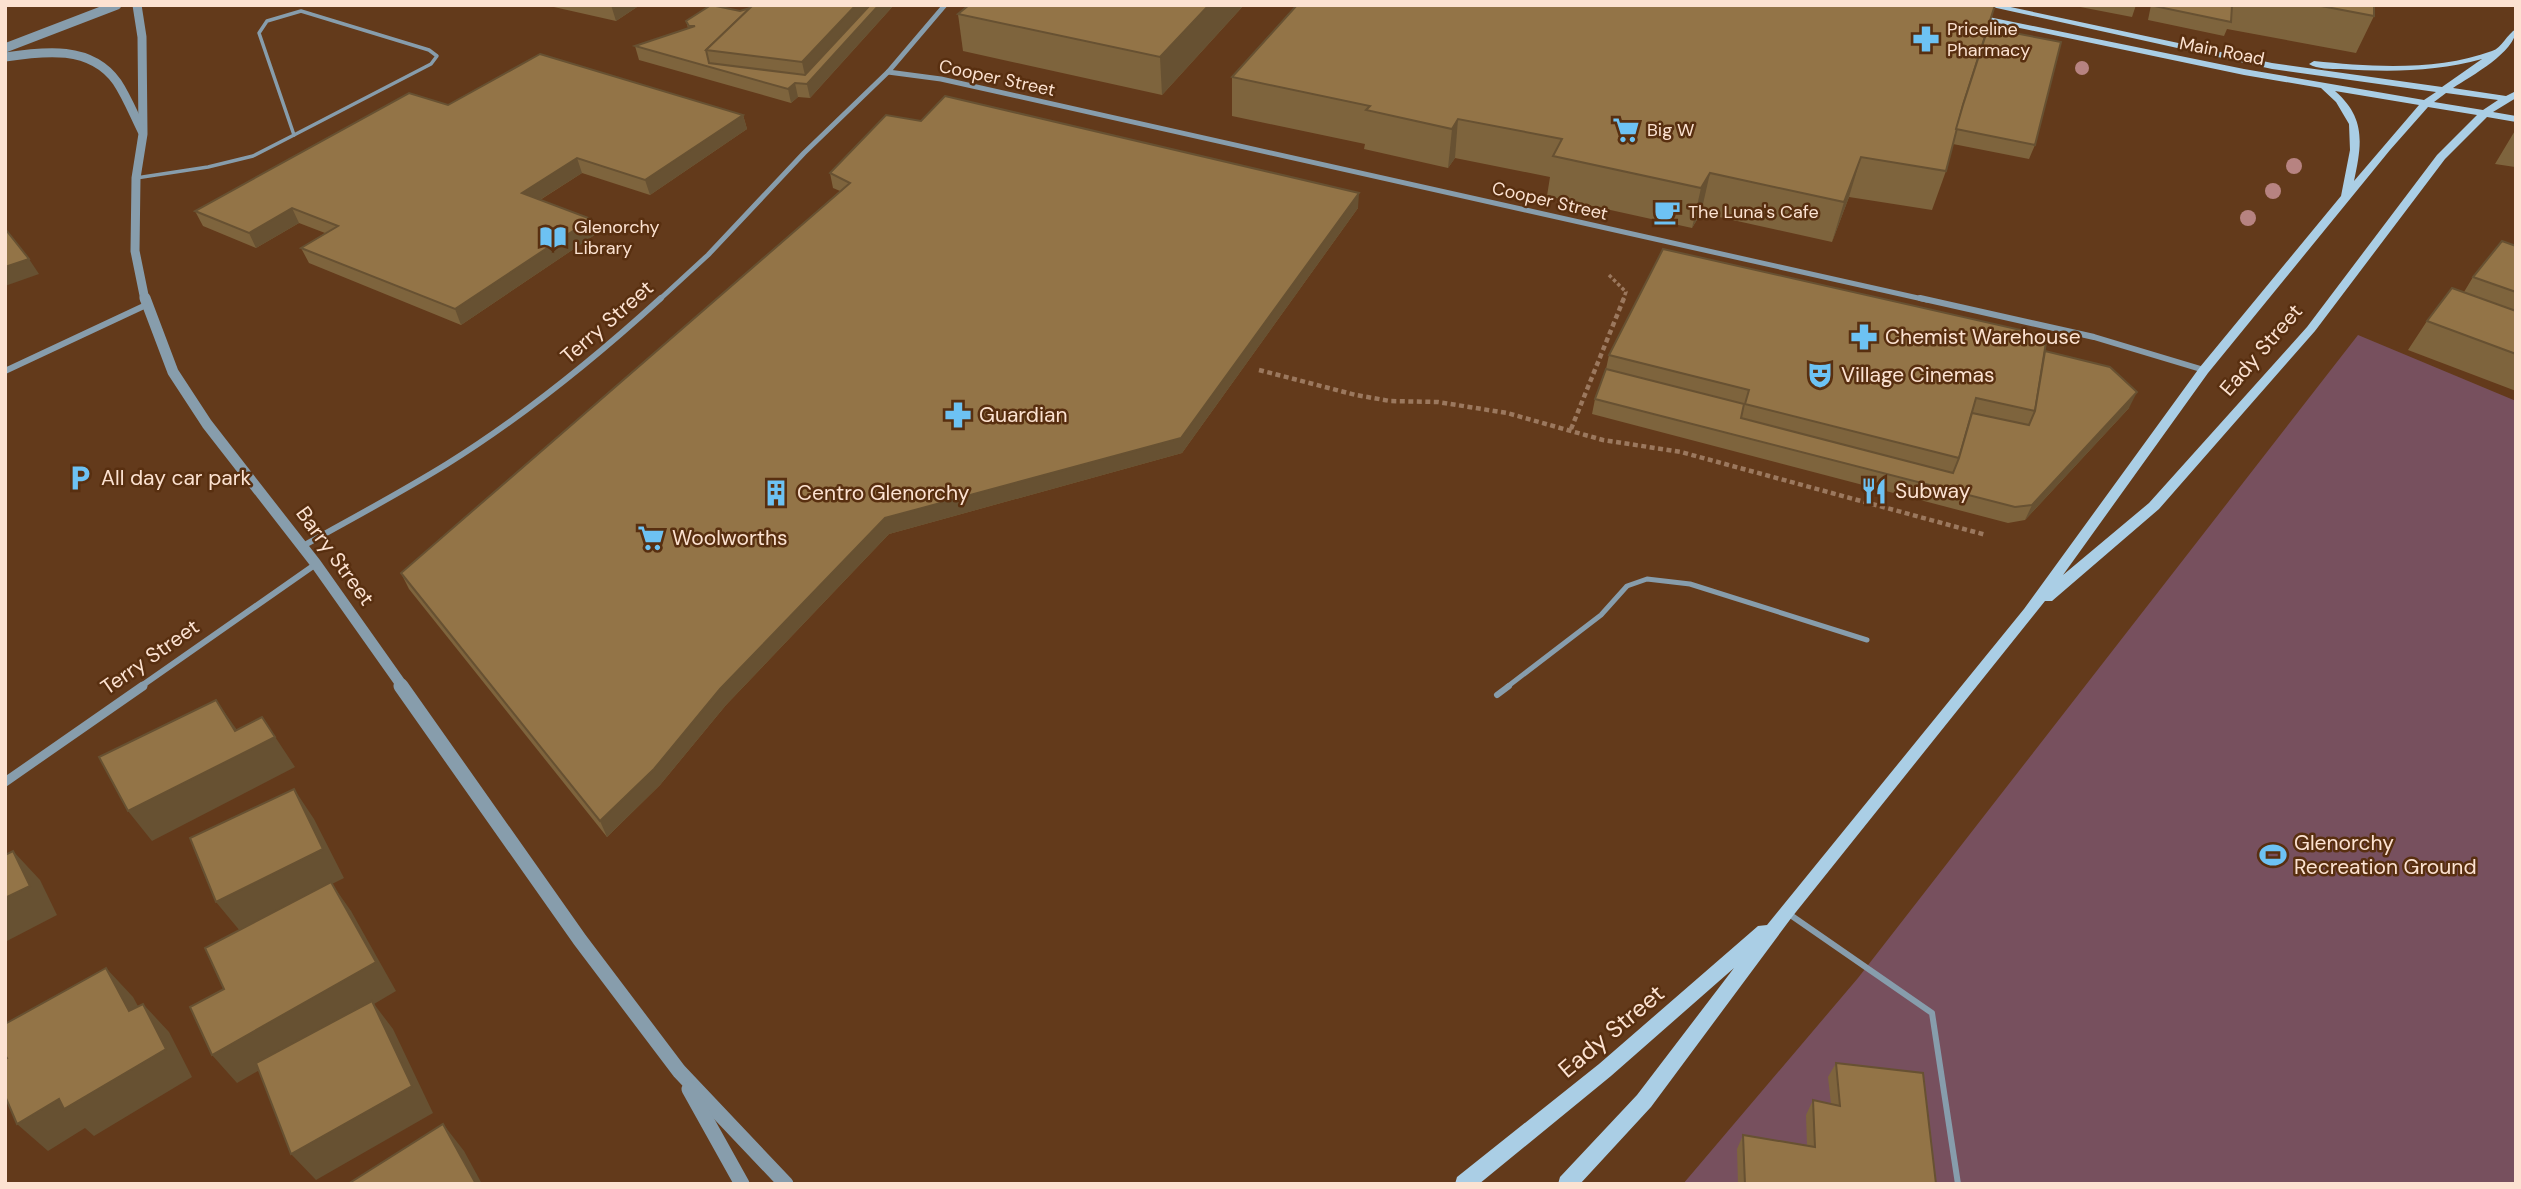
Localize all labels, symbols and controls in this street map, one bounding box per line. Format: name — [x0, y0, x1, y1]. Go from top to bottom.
place label: Priceline Pharmacy — [1947, 17, 2030, 62]
pharmacy icon: Priceline Pharmacy — [1911, 24, 1941, 54]
street label: Main Road — [2177, 31, 2267, 71]
street label: Cooper Street — [937, 54, 1057, 102]
supermarket icon: Big W — [1611, 115, 1641, 145]
place label: Big W — [1647, 118, 1694, 142]
street label: Cooper Street — [1490, 176, 1610, 226]
cafe icon: The Luna's Cafe — [1652, 197, 1682, 227]
place label: The Luna's Cafe — [1688, 200, 1819, 224]
place label: Glenorchy Library — [574, 215, 660, 260]
library icon: Glenorchy Library — [538, 222, 568, 252]
street label: Terry Street — [555, 274, 659, 370]
street label: Eady Street — [2213, 298, 2309, 402]
pharmacy icon: Chemist Warehouse — [1849, 322, 1879, 352]
place label: Chemist Warehouse — [1885, 323, 2081, 351]
theatre icon: Village Cinemas — [1805, 360, 1835, 390]
place label: Village Cinemas — [1841, 361, 1994, 389]
pharmacy icon: Guardian — [943, 400, 973, 430]
place label: Guardian — [979, 401, 1067, 429]
parking icon: All day car park — [65, 463, 95, 493]
place label: All day car park — [101, 464, 252, 492]
restaurant icon: Subway — [1859, 476, 1889, 506]
place label: Subway — [1895, 477, 1971, 505]
building icon: Centro Glenorchy — [761, 478, 791, 508]
place label: Centro Glenorchy — [797, 479, 970, 507]
street label: Barry Street — [289, 501, 381, 611]
supermarket icon: Woolworths — [636, 523, 666, 553]
place label: Woolworths — [672, 524, 788, 552]
street label: Terry Street — [95, 613, 205, 701]
place label: Glenorchy Recreation Ground — [2294, 829, 2477, 881]
sports icon: Glenorchy Recreation Ground — [2258, 840, 2288, 870]
street label: Eady Street — [1551, 978, 1671, 1084]

